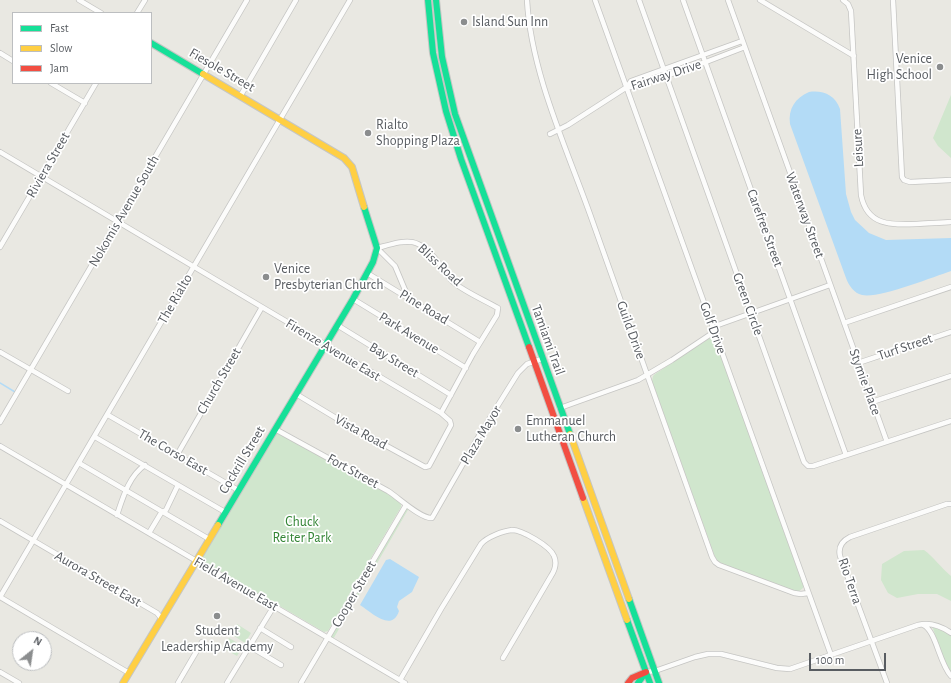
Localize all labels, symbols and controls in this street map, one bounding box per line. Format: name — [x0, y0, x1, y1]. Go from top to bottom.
legend — [12, 12, 152, 84]
place label: Island Sun Inn — [472, 14, 548, 30]
marker: Island Sun Inn — [459, 17, 469, 27]
text: Fast — [50, 22, 69, 34]
text: Slow — [50, 42, 72, 54]
street label: Fiesole Street — [186, 44, 258, 96]
place label: Venice High School — [866, 51, 932, 84]
street label: Fairway Drive — [629, 56, 703, 94]
text: Jam — [50, 62, 69, 74]
marker: Venice High School — [935, 62, 945, 72]
place label: Rialto Shopping Plaza — [376, 117, 460, 150]
marker: Rialto Shopping Plaza — [363, 128, 373, 138]
street label: Leisure — [849, 128, 867, 168]
street label: Riviera Street — [22, 129, 74, 201]
street label: Nokomis Avenue South — [85, 152, 163, 270]
street label: Waterway Street — [782, 170, 828, 260]
street label: Carefree Street — [743, 187, 787, 269]
street label: Bliss Road — [414, 240, 466, 290]
place label: Venice Presbyterian Church — [274, 261, 383, 294]
street label: Green Circle — [729, 270, 767, 338]
street label: The Rialto — [154, 271, 196, 327]
marker: Venice Presbyterian Church — [261, 272, 271, 282]
street label: Pine Road — [396, 286, 452, 328]
street label: Guild Drive — [613, 299, 649, 361]
street label: Golf Drive — [696, 300, 730, 356]
street label: Tamiami Trail — [527, 302, 569, 378]
street label: Park Avenue — [376, 308, 442, 358]
street label: Firenze Avenue East — [283, 315, 383, 385]
street label: Turf Street — [875, 330, 935, 364]
street label: Bay Street — [366, 339, 422, 381]
street label: Church Street — [193, 345, 245, 417]
street label: Stymie Place — [845, 347, 885, 417]
street label: Plaza Mayor — [457, 402, 505, 468]
street label: Vista Road — [332, 411, 390, 453]
place label: Emmanuel Lutheran Church — [526, 413, 616, 446]
street label: Cockrill Street — [215, 423, 269, 497]
marker: Emmanuel Lutheran Church — [513, 424, 523, 434]
street label: The Corso East — [135, 425, 211, 479]
street label: Fort Street — [324, 450, 382, 492]
park label: Chuck Reiter Park — [273, 514, 331, 546]
street label: Aurora Street East — [52, 547, 144, 611]
street label: Field Avenue East — [191, 553, 281, 615]
street label: Rio Terra — [834, 556, 866, 606]
street label: Cooper Street — [328, 558, 380, 630]
marker: Student Leadership Academy — [212, 611, 222, 621]
place label: Student Leadership Academy — [161, 623, 273, 656]
north arrow — [12, 631, 52, 671]
text: N — [32, 634, 44, 648]
scale bar — [811, 645, 888, 671]
text: 100 m — [816, 654, 844, 666]

